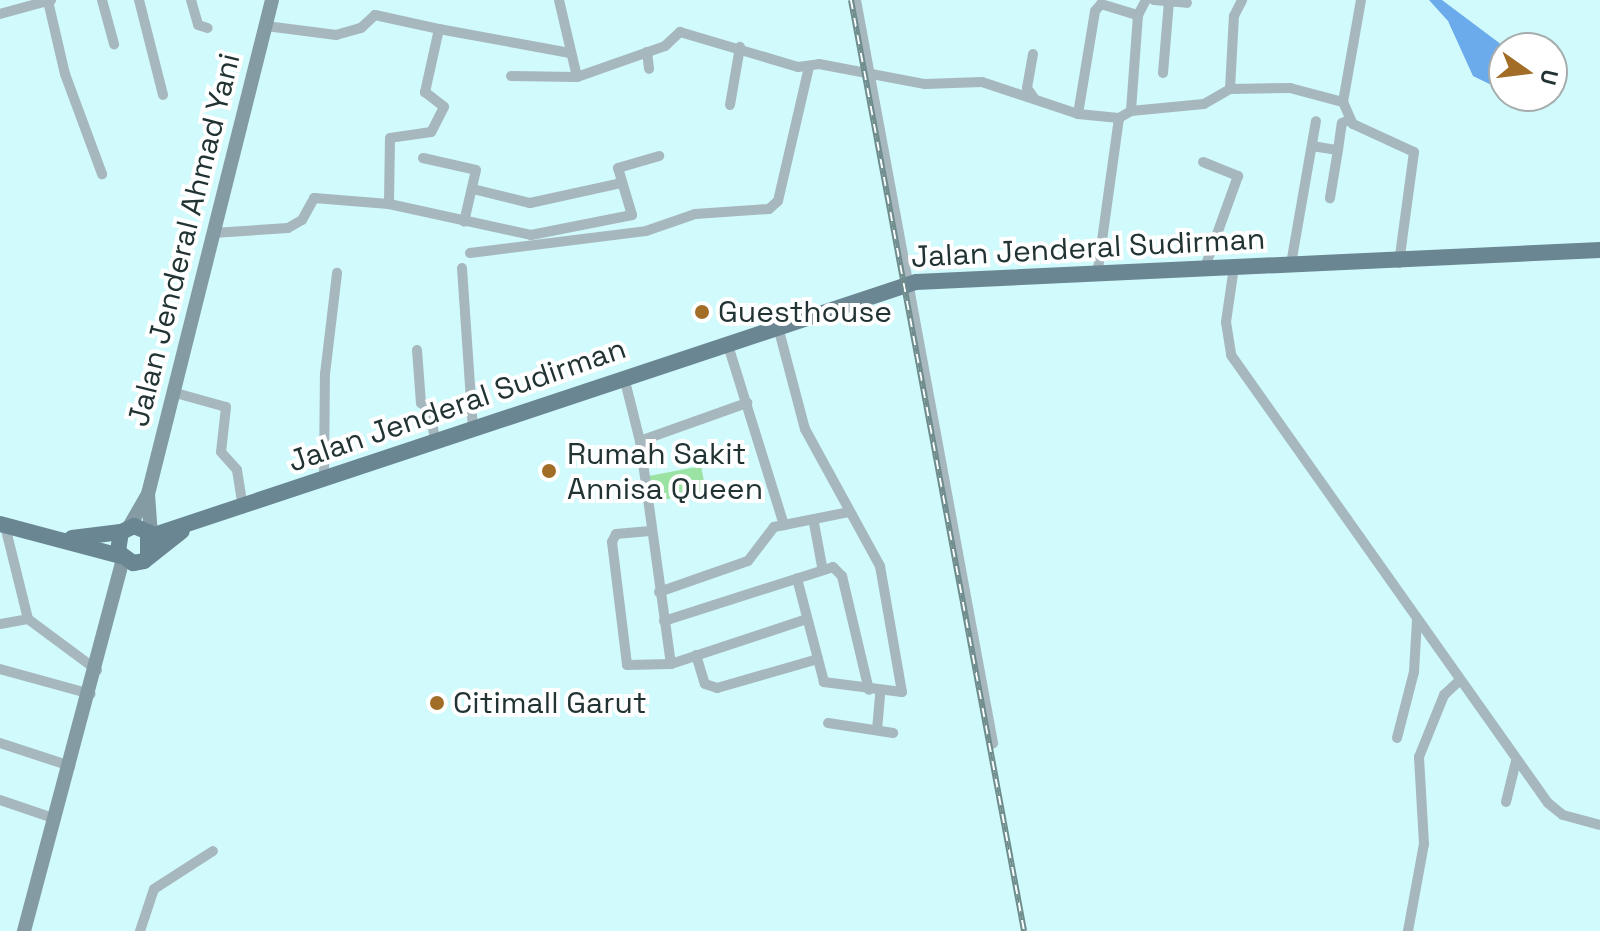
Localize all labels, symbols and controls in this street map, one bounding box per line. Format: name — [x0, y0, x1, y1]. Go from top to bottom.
north arrow — [1488, 32, 1568, 112]
street label: Jalan Jenderal Ahmad Yani — [120, 49, 248, 431]
text: U — [1534, 67, 1565, 88]
street label: Jalan Jenderal Sudirman — [910, 221, 1266, 275]
place label: Guesthouse — [718, 294, 892, 330]
marker: Guesthouse — [693, 303, 711, 321]
street label: Jalan Jenderal Sudirman — [284, 330, 630, 480]
place label: Rumah Sakit Annisa Queen — [567, 436, 763, 506]
marker: Rumah Sakit Annisa Queen — [538, 460, 560, 482]
place label: Citimall Garut — [453, 685, 647, 721]
marker: Citimall Garut — [428, 694, 446, 712]

